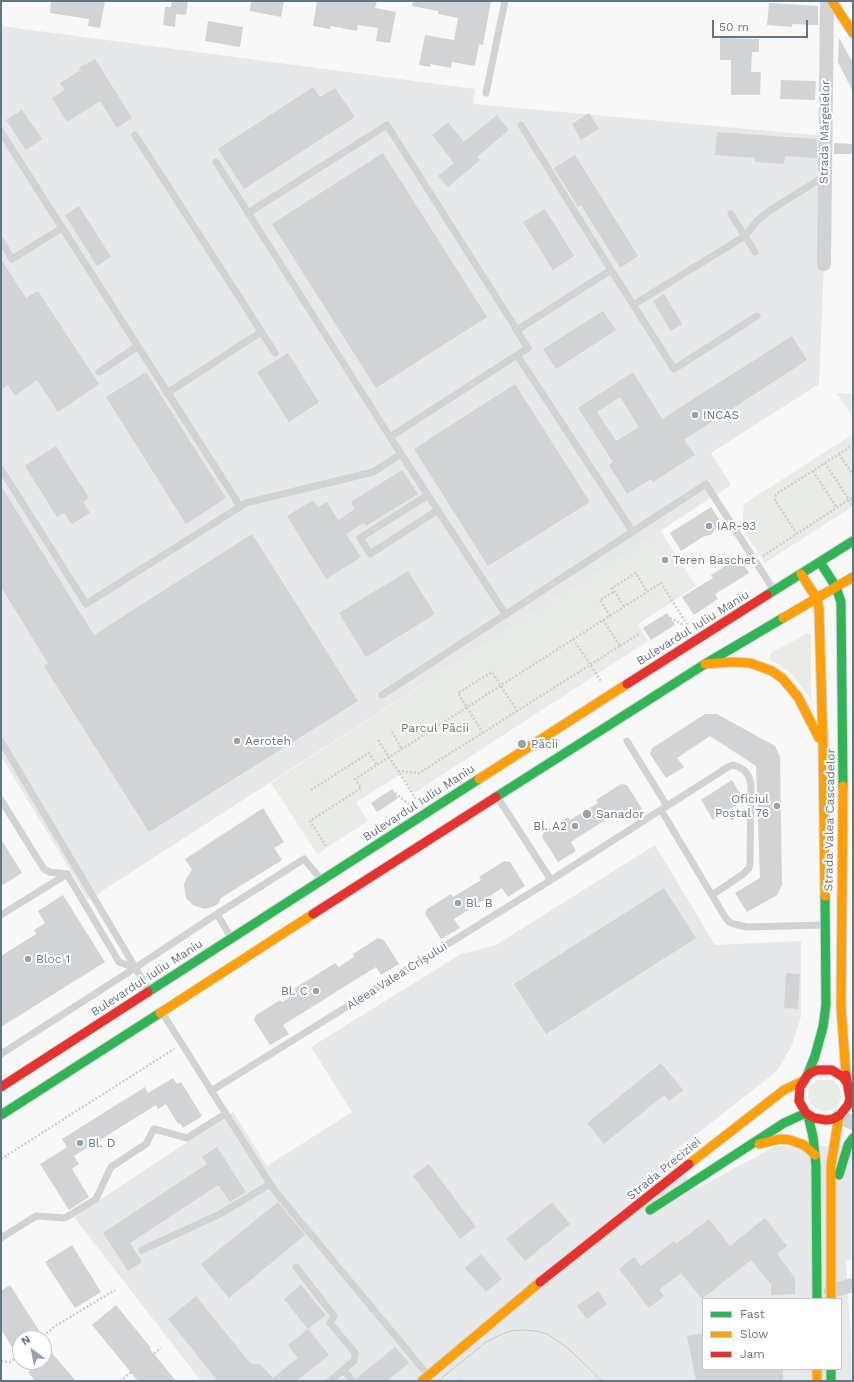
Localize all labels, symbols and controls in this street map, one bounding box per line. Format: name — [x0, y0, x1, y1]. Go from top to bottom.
scale bar — [714, 12, 810, 38]
text: 50 m — [719, 20, 749, 34]
street label: Strada Mărgelelor — [817, 80, 833, 184]
place label: INCAS — [703, 408, 739, 422]
marker: INCAS — [690, 410, 700, 420]
place label: IAR-93 — [717, 519, 756, 533]
marker: IAR-93 — [704, 521, 714, 531]
place label: Teren Baschet — [673, 553, 756, 567]
marker: Teren Baschet — [660, 555, 670, 565]
street label: Bulevardul Iuliu Maniu — [634, 587, 752, 669]
park label: Parcul Păcii — [401, 721, 469, 735]
place label: Aeroteh — [245, 734, 291, 748]
marker: Aeroteh — [232, 736, 242, 746]
place label: Păcii — [531, 737, 558, 751]
marker: Păcii — [516, 738, 528, 750]
street label: Strada Valea Cascadelor — [822, 748, 838, 892]
street label: Bulevardul Iuliu Maniu — [361, 762, 477, 844]
place label: Oficiul Poștal 76 — [715, 792, 769, 820]
marker: Oficiul Poștal 76 — [772, 801, 782, 811]
place label: Sanador — [596, 807, 644, 821]
marker: Sanador — [581, 808, 593, 820]
place label: Bl. A2 — [533, 819, 567, 833]
marker: Bl. A2 — [570, 821, 580, 831]
place label: Bl. B — [466, 896, 493, 910]
marker: Bl. B — [453, 898, 463, 908]
street label: Bulevardul Iuliu Maniu — [89, 937, 205, 1019]
street label: Aleea Valea Crișului — [344, 939, 450, 1013]
place label: Bloc 1 — [36, 952, 70, 966]
marker: Bloc 1 — [23, 954, 33, 964]
place label: Bl. C — [281, 984, 308, 998]
marker: Bl. C — [311, 986, 321, 996]
street label: Strada Preciziei — [624, 1135, 704, 1203]
place label: Bl. D — [88, 1136, 115, 1150]
marker: Bl. D — [75, 1138, 85, 1148]
legend — [702, 1298, 842, 1370]
text: Fast — [740, 1307, 765, 1321]
text: Slow — [740, 1327, 768, 1341]
north arrow — [12, 1330, 52, 1370]
text: N — [19, 1333, 33, 1348]
text: Jam — [740, 1347, 765, 1361]

